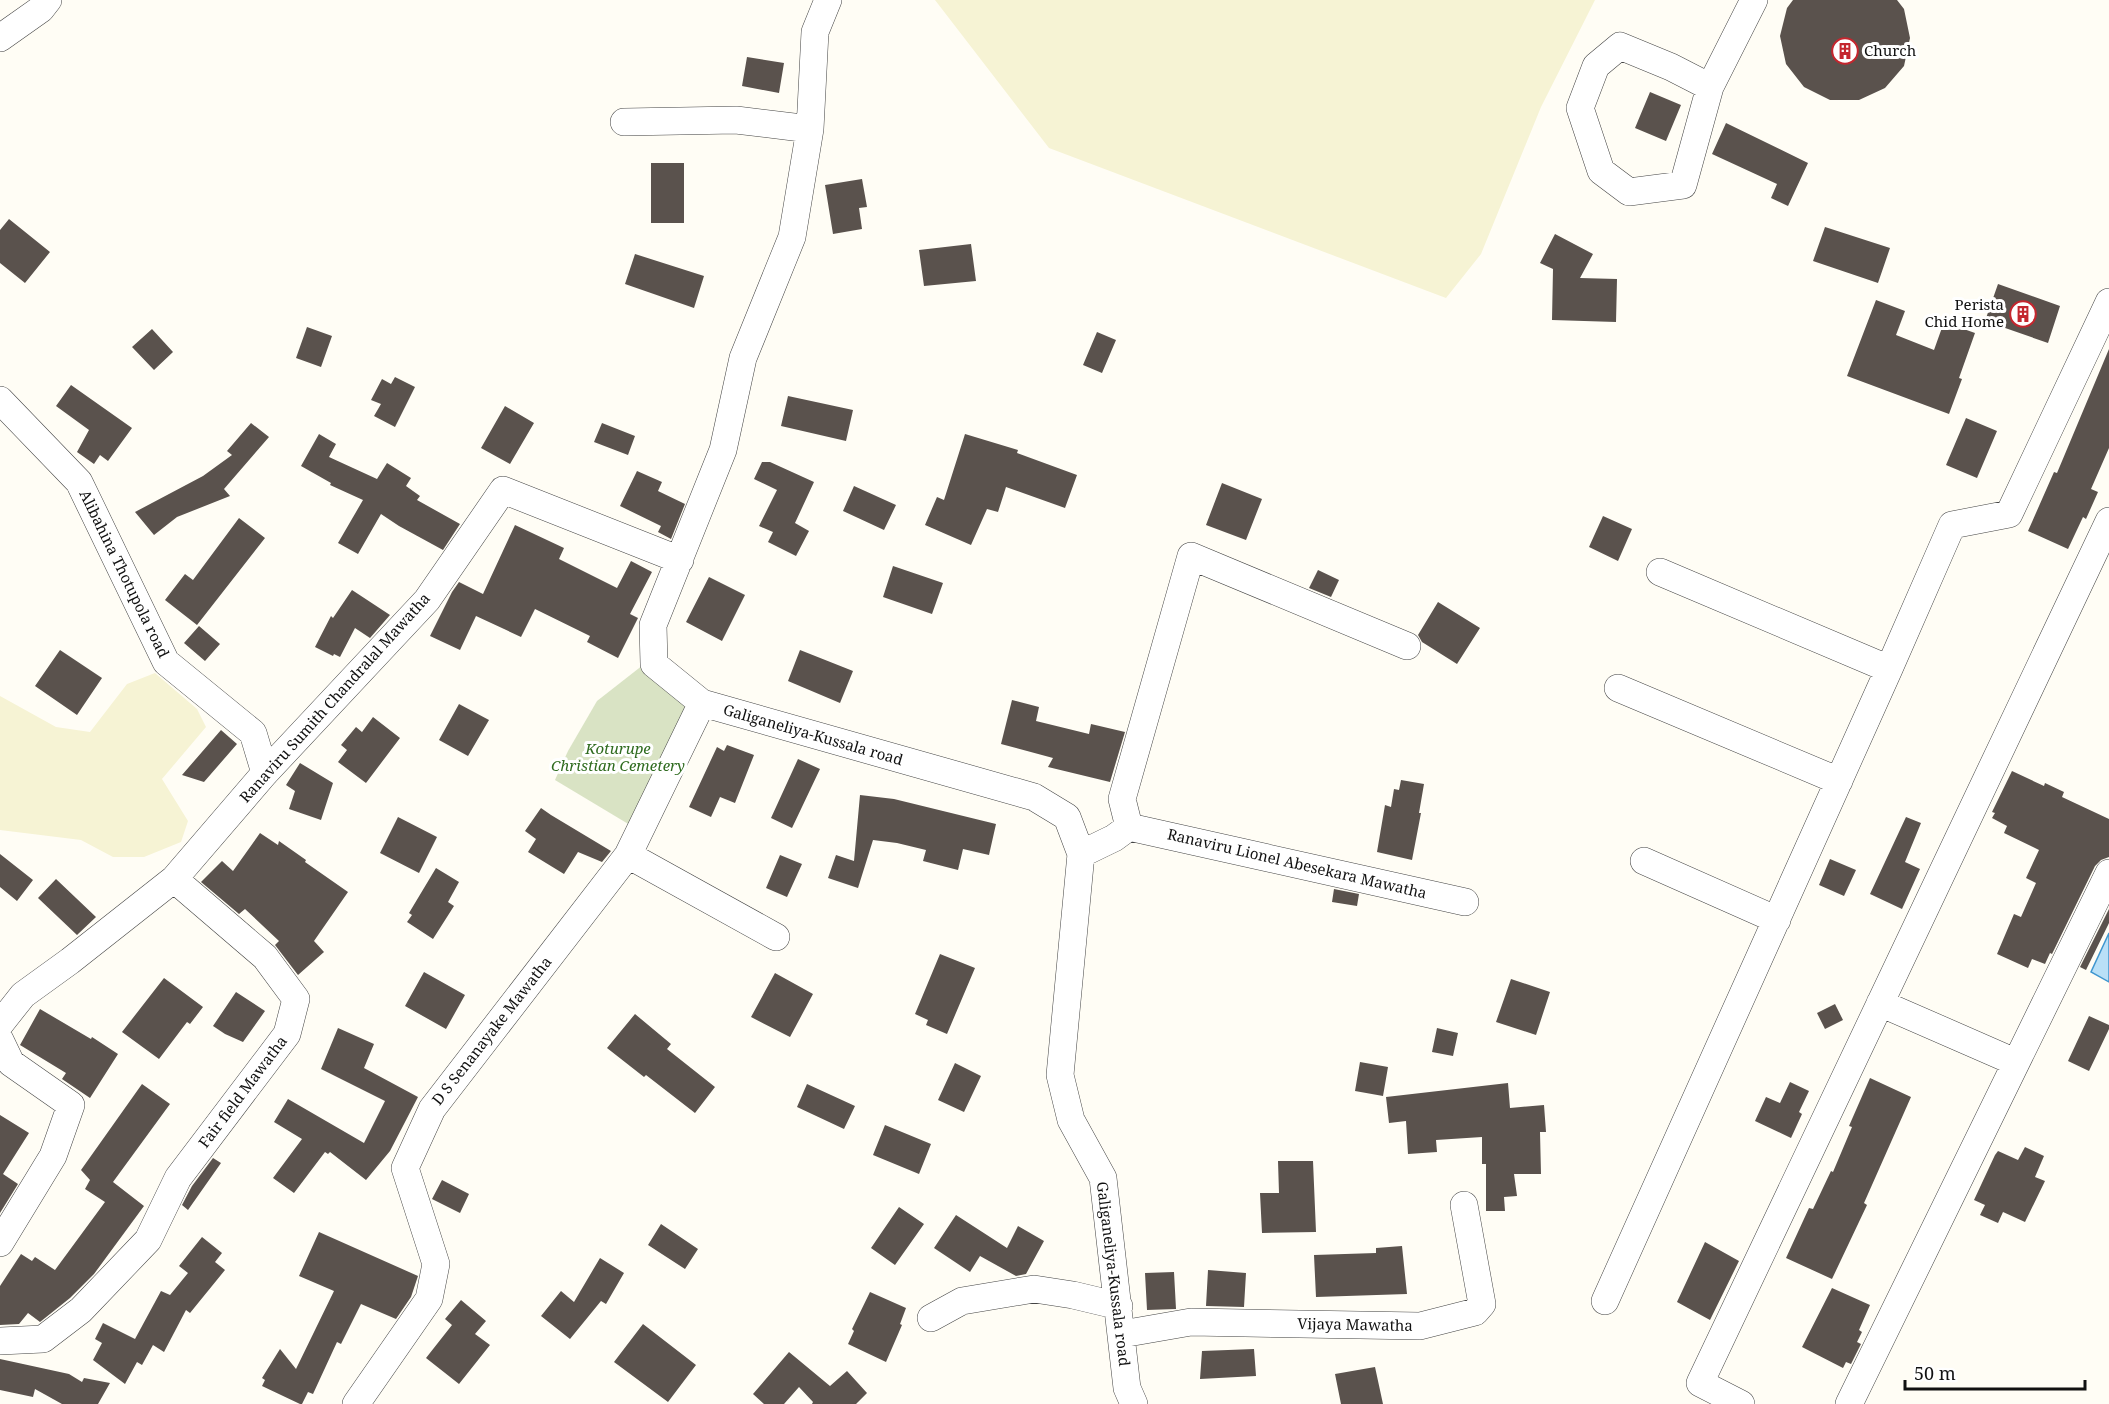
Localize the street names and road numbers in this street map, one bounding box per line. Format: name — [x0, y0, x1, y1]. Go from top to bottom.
street label: Alibahina Thotupola road — [75, 486, 174, 661]
street label: Ranaviru Sumith Chandralal Mawatha — [235, 588, 434, 807]
street label: Galiganeliya-Kussala road — [721, 699, 905, 769]
street label: Ranaviru Lionel Abesekara Mawatha — [1166, 823, 1429, 903]
street label: D S Senanayake Mawatha — [427, 952, 556, 1109]
street label: Fair field Mawatha — [193, 1031, 291, 1151]
street label: Galiganeliya-Kussala road — [1093, 1180, 1135, 1367]
street label: Vijaya Mawatha — [1297, 1313, 1413, 1335]

